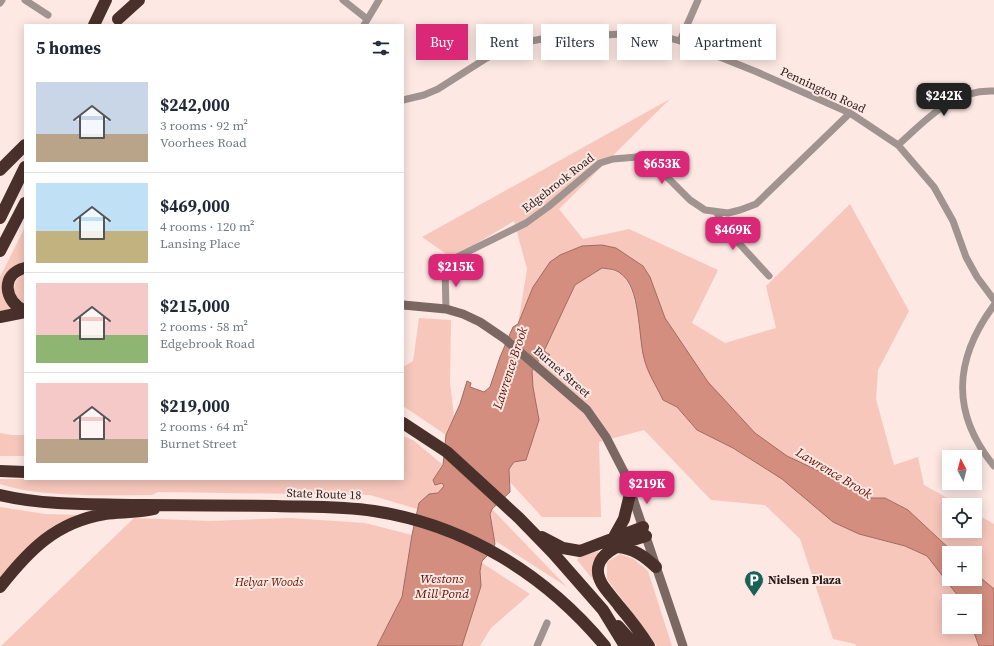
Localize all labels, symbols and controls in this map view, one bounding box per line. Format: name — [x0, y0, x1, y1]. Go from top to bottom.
chip: Buy — [416, 24, 468, 60]
chip: Rent — [476, 24, 533, 60]
chip: Filters — [541, 24, 609, 60]
chip: New — [617, 24, 672, 60]
chip: Apartment — [680, 24, 776, 60]
text: 5 homes — [36, 36, 101, 60]
icon: filters — [370, 37, 392, 59]
street label: Pennington Road — [778, 63, 868, 117]
pin: $242K — [916, 83, 972, 117]
text: $242K — [925, 87, 963, 104]
text: $242,000 — [160, 93, 230, 117]
icon: home — [68, 98, 116, 146]
text: 3 rooms · 92 m² — [160, 117, 248, 134]
text: Voorhees Road — [160, 134, 247, 151]
street label: Edgebrook Road — [519, 150, 598, 216]
pin: $653K — [634, 151, 690, 185]
text: $653K — [643, 155, 681, 172]
text: $469,000 — [160, 194, 230, 218]
icon: home — [68, 199, 116, 247]
pin: $469K — [705, 217, 761, 251]
text: 4 rooms · 120 m² — [160, 218, 255, 235]
text: $469K — [714, 221, 752, 238]
text: Lansing Place — [160, 235, 240, 252]
pin: $215K — [428, 254, 484, 288]
text: $215K — [437, 258, 475, 275]
text: $215,000 — [160, 294, 230, 318]
icon: home — [68, 299, 116, 347]
text: 2 rooms · 58 m² — [160, 318, 248, 335]
water label: Lawrence Brook — [488, 324, 532, 412]
text: Edgebrook Road — [160, 335, 255, 352]
street label: Burnet Street — [530, 343, 594, 401]
text: $219,000 — [160, 394, 230, 418]
icon: home — [68, 399, 116, 447]
text: 2 rooms · 64 m² — [160, 418, 248, 435]
text: Burnet Street — [160, 435, 236, 452]
water label: Lawrence Brook — [792, 443, 876, 503]
north arrow — [942, 450, 982, 490]
map controls — [942, 450, 982, 634]
pin: $219K — [619, 471, 675, 505]
text: $219K — [628, 475, 666, 492]
street label: State Route 18 — [286, 485, 362, 503]
button: locate — [942, 498, 982, 538]
button: + — [942, 546, 982, 586]
parking icon: Nielsen Plaza — [743, 569, 765, 597]
water label: Westons Mill Pond — [414, 570, 469, 602]
place label: Nielsen Plaza — [768, 572, 842, 588]
park label: Helyar Woods — [234, 574, 304, 590]
button: − — [942, 594, 982, 634]

